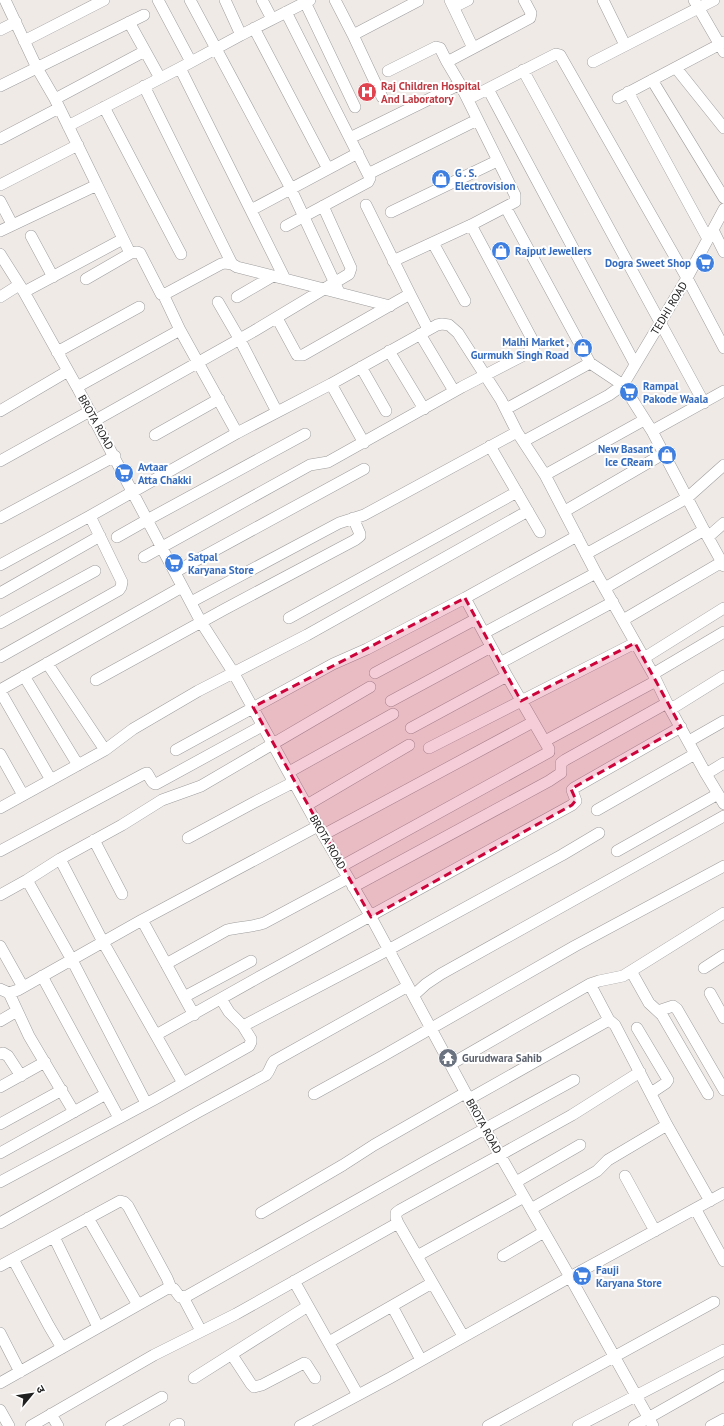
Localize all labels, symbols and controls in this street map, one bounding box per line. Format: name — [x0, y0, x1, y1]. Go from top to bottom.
place label: Raj Children Hospital And Laboratory — [381, 79, 481, 106]
hospital icon: Raj Children Hospital And Laboratory — [356, 81, 378, 103]
place label: G . S. Electrovision — [455, 166, 515, 193]
shop icon: G . S. Electrovision — [430, 168, 452, 190]
shop icon: Rajput Jewellers — [490, 240, 512, 262]
place label: Rajput Jewellers — [515, 244, 592, 258]
supermarket icon: Dogra Sweet Shop — [694, 252, 716, 274]
place label: Dogra Sweet Shop — [605, 256, 691, 270]
street label: TEDHI ROAD — [648, 279, 690, 337]
place label: Malhi Market , Gurmukh Singh Road — [471, 335, 569, 362]
shop icon: Malhi Market , Gurmukh Singh Road — [572, 337, 594, 359]
place label: Rampal Pakode Waala — [643, 379, 708, 406]
supermarket icon: Rampal Pakode Waala — [618, 381, 640, 403]
street label: BROTA ROAD — [75, 392, 117, 452]
place label: New Basant Ice CReam — [598, 442, 653, 469]
shop icon: New Basant Ice CReam — [656, 444, 678, 466]
place label: Avtaar Atta Chakki — [138, 460, 191, 487]
supermarket icon: Avtaar Atta Chakki — [113, 462, 135, 484]
place label: Satpal Karyana Store — [188, 550, 254, 577]
supermarket icon: Satpal Karyana Store — [163, 552, 185, 574]
street label: BROTA ROAD — [307, 812, 349, 872]
temple icon: Gurudwara Sahib — [437, 1047, 459, 1069]
place label: Gurudwara Sahib — [462, 1051, 542, 1065]
street label: BROTA ROAD — [463, 1096, 505, 1156]
place label: Fauji Karyana Store — [596, 1263, 662, 1290]
supermarket icon: Fauji Karyana Store — [571, 1265, 593, 1287]
north arrow — [12, 1374, 52, 1414]
text: उ — [33, 1383, 49, 1396]

